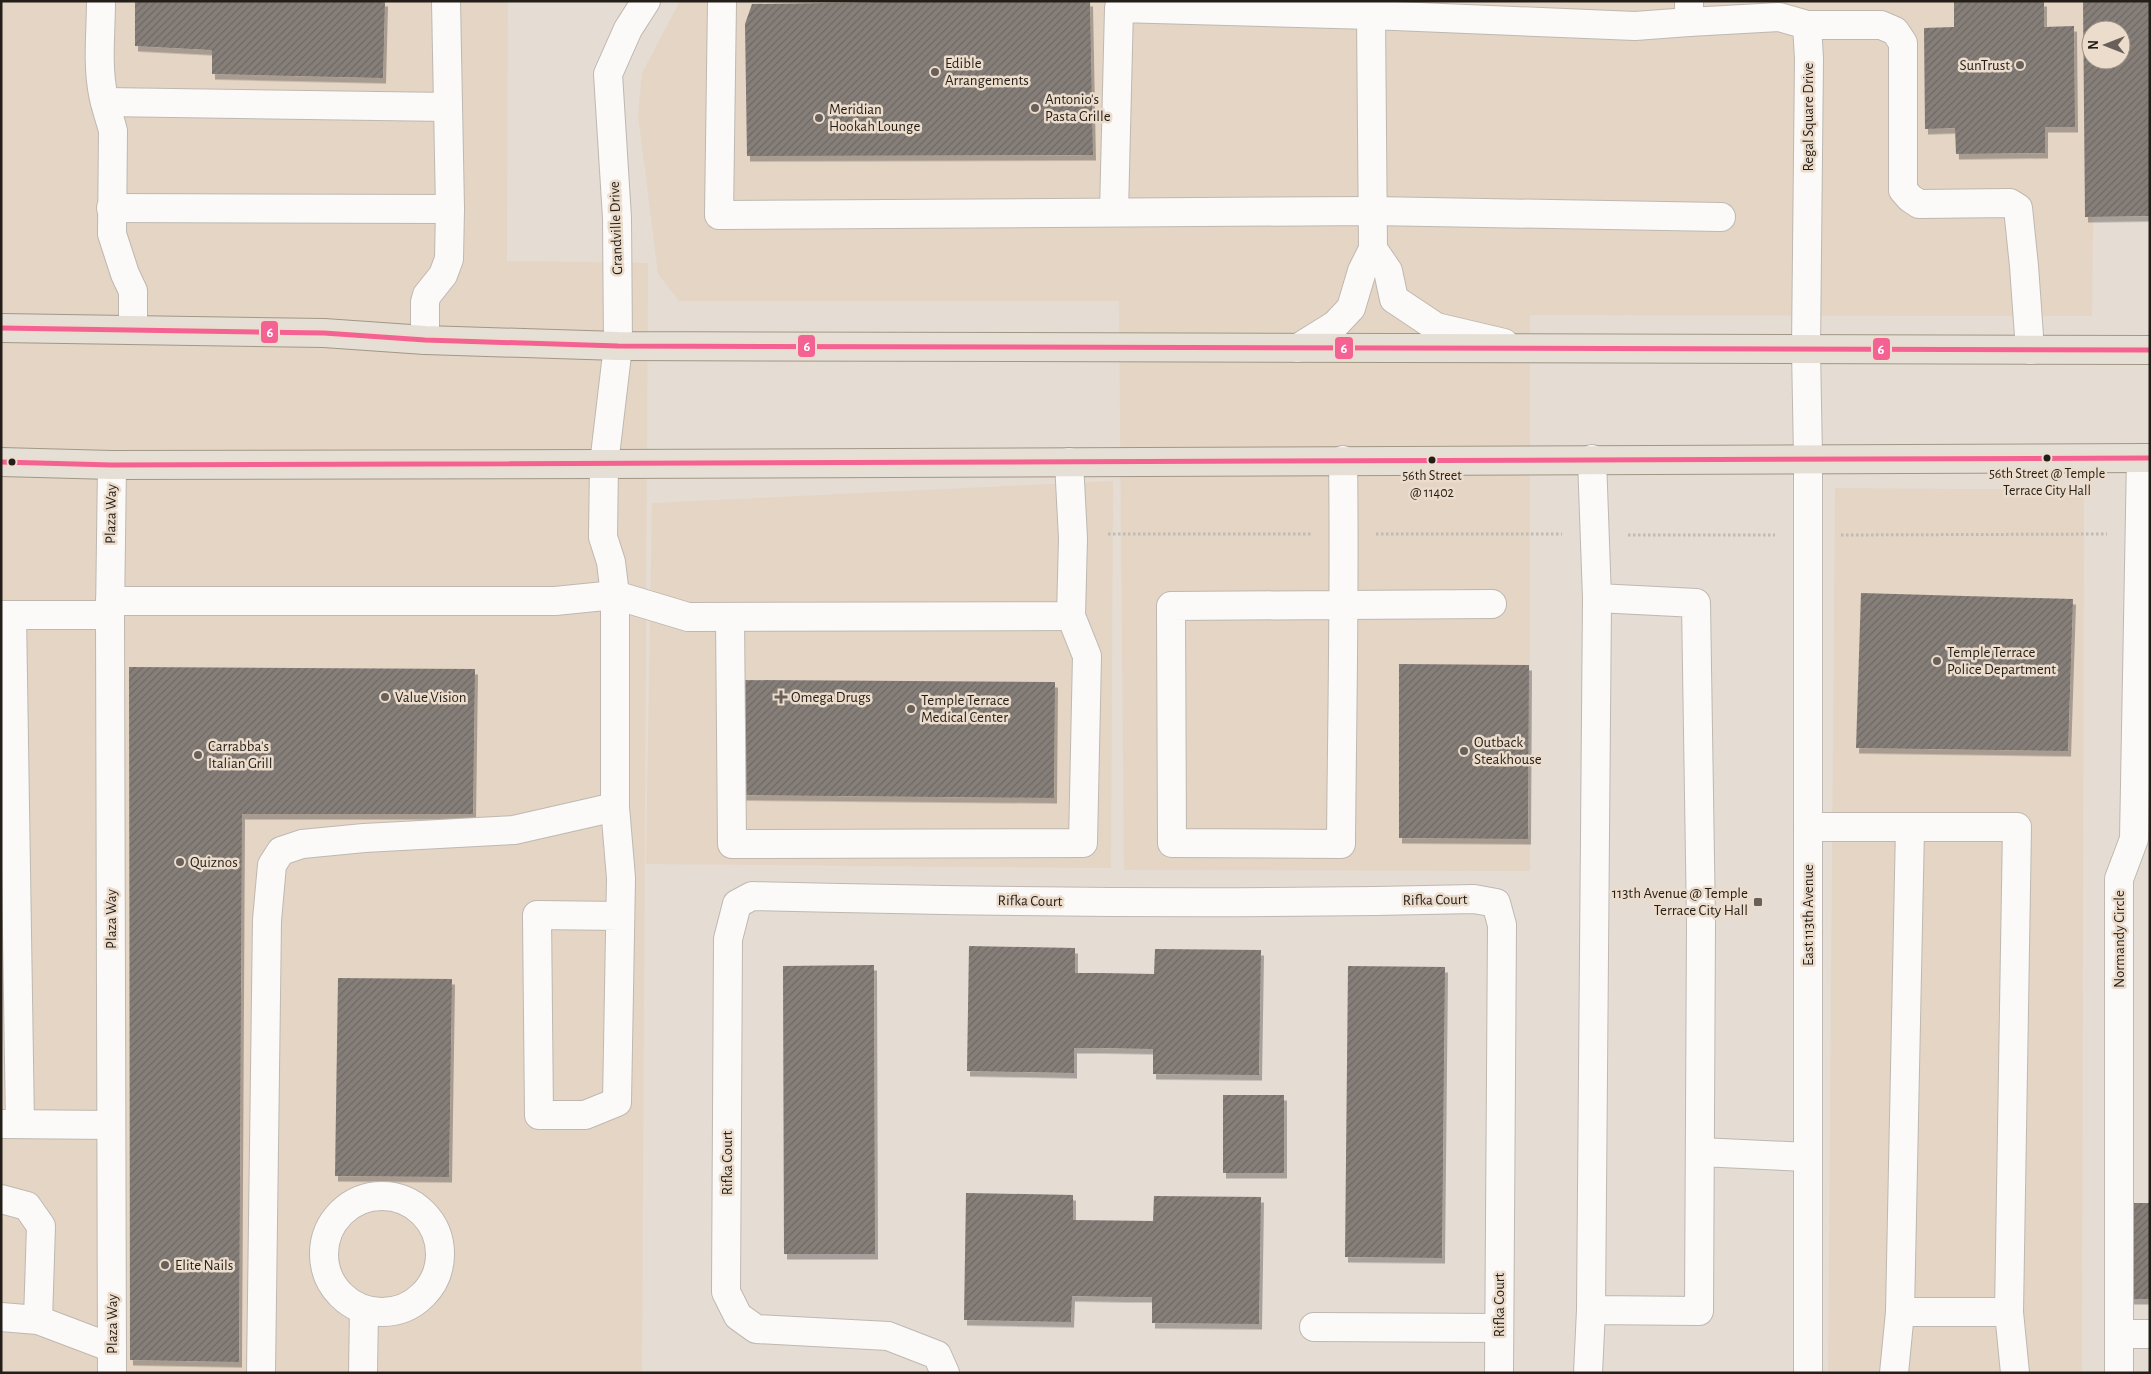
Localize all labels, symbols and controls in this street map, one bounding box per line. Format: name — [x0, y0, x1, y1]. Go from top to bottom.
north arrow — [2081, 20, 2131, 70]
text: N — [2087, 40, 2101, 50]
place label: Edible Arrangements — [945, 56, 1029, 88]
place label: SunTrust — [1959, 58, 2010, 73]
marker: SunTrust — [2014, 59, 2026, 71]
street label: Regal Square Drive — [1801, 62, 1816, 172]
marker: Edible Arrangements — [929, 66, 941, 78]
place label: Antonio's Pasta Grille — [1045, 92, 1111, 124]
place label: Meridian Hookah Lounge — [829, 102, 920, 134]
marker: Antonio's Pasta Grille — [1029, 102, 1041, 114]
marker: Meridian Hookah Lounge — [813, 112, 825, 124]
street label: Grandville Drive — [607, 181, 625, 275]
line badge: 6 — [260, 320, 279, 344]
text: 6 — [267, 326, 274, 340]
line badge: 6 — [797, 334, 816, 358]
line badge: 6 — [1334, 336, 1354, 360]
line badge: 6 — [1872, 337, 1891, 361]
text: 6 — [804, 340, 811, 354]
text: 6 — [1341, 342, 1348, 356]
text: 6 — [1878, 343, 1885, 357]
marker: 56th Street @ Temple Terrace City Hall — [2042, 453, 2052, 463]
marker: 56th Street @ 11402 — [1427, 455, 1437, 465]
unlabelled marker — [7, 457, 17, 467]
place label: 56th Street @ Temple Terrace City Hall — [1989, 467, 2105, 498]
place label: 56th Street @ 11402 — [1402, 469, 1462, 500]
street label: Plaza Way — [103, 483, 119, 544]
place label: Temple Terrace Police Department — [1947, 645, 2056, 677]
marker: Temple Terrace Police Department — [1931, 655, 1943, 667]
place label: Value Vision — [395, 690, 467, 705]
place label: Omega Drugs — [791, 690, 871, 705]
marker: Value Vision — [379, 691, 391, 703]
marker: Omega Drugs — [775, 691, 787, 703]
place label: Temple Terrace Medical Center — [921, 693, 1010, 725]
marker: Temple Terrace Medical Center — [905, 703, 917, 715]
place label: Outback Steakhouse — [1474, 735, 1542, 767]
place label: Carrabba's Italian Grill — [208, 739, 273, 771]
marker: Outback Steakhouse — [1458, 745, 1470, 757]
marker: Carrabba's Italian Grill — [192, 749, 204, 761]
place label: Quiznos — [190, 855, 238, 870]
marker: Quiznos — [174, 856, 186, 868]
street label: East 113th Avenue — [1801, 864, 1816, 966]
place label: 113th Avenue @ Temple Terrace City Hall — [1612, 886, 1748, 918]
street label: Plaza Way — [104, 889, 119, 949]
street label: Normandy Circle — [2112, 890, 2127, 988]
street label: Rifka Court — [1403, 892, 1468, 908]
street label: Rifka Court — [998, 893, 1063, 909]
marker: 113th Avenue @ Temple Terrace City Hall — [1752, 896, 1764, 908]
street label: Rifka Court — [720, 1130, 735, 1195]
place label: Elite Nails — [175, 1258, 233, 1273]
marker: Elite Nails — [159, 1259, 171, 1271]
street label: Rifka Court — [1492, 1272, 1507, 1337]
street label: Plaza Way — [105, 1294, 120, 1354]

